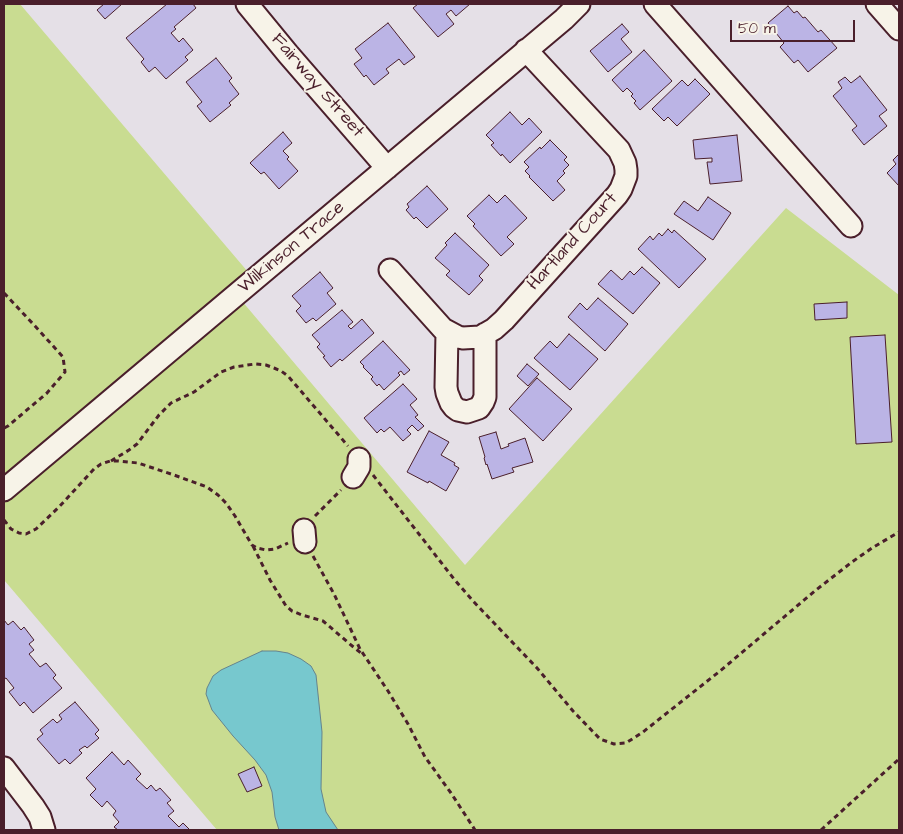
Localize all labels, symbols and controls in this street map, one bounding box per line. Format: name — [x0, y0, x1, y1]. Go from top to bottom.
scale bar — [733, 10, 858, 42]
text: 50 m — [738, 18, 776, 39]
street label: Fairway Street — [266, 30, 368, 142]
street label: Hartland Court — [524, 189, 622, 295]
street label: Wilkinson Trace — [234, 197, 350, 299]

